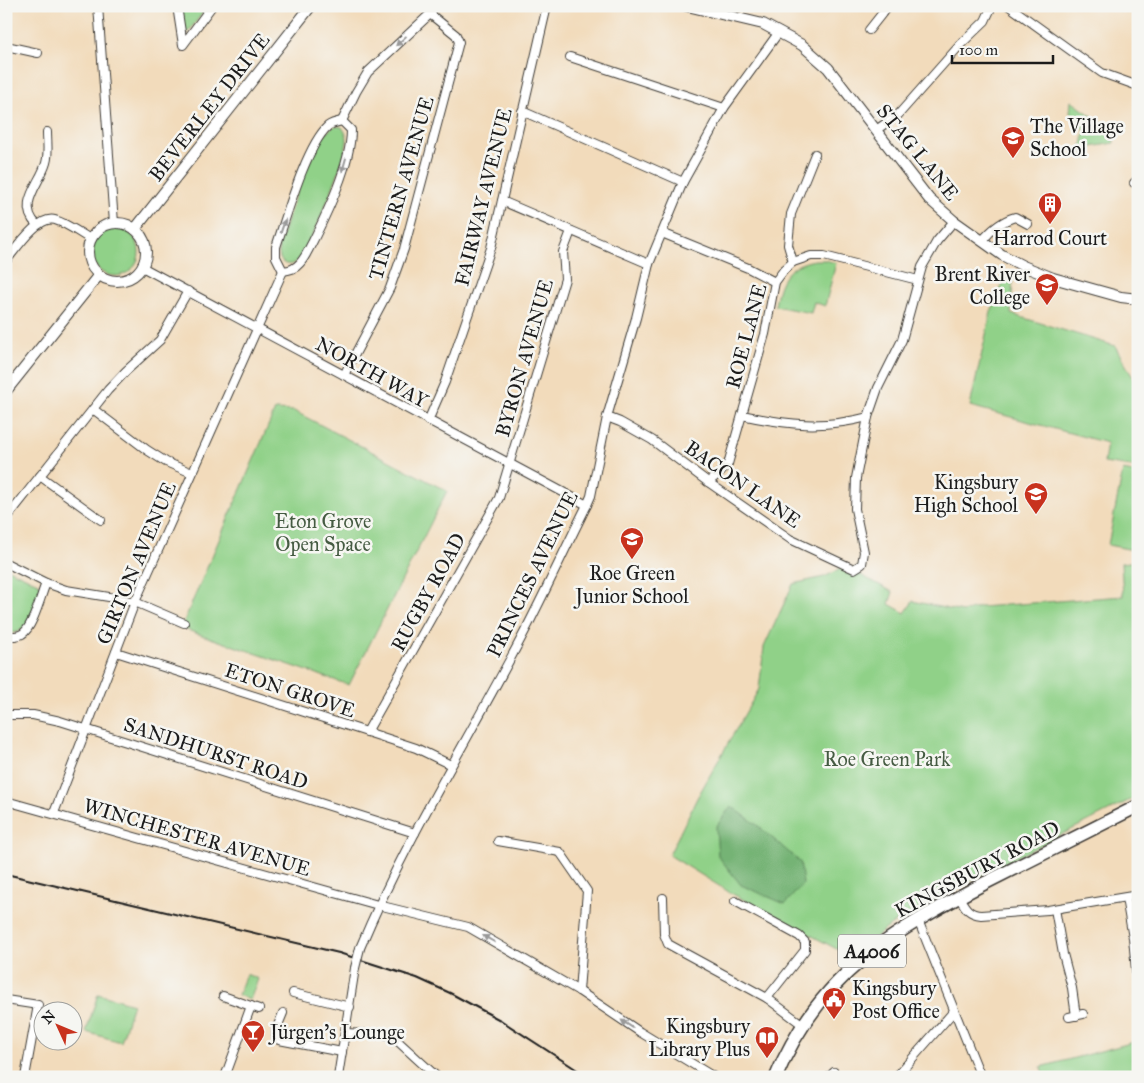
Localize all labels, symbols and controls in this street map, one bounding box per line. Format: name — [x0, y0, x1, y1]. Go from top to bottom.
street label: BEVERLEY DRIVE — [144, 28, 274, 186]
scale bar — [952, 32, 1053, 64]
one-way arrow — [396, 35, 408, 47]
text: 100 m — [959, 41, 999, 59]
street label: TINTERN AVENUE — [363, 93, 439, 283]
street label: STAG LANE — [872, 99, 964, 205]
street label: FAIRWAY AVENUE — [449, 105, 517, 289]
place label: The Village School — [1030, 114, 1124, 161]
school or university icon: The Village School — [1000, 125, 1026, 159]
one-way arrow — [339, 158, 347, 173]
building icon: Harrod Court — [1037, 191, 1063, 225]
one-way arrow — [280, 218, 287, 233]
place label: Harrod Court — [993, 226, 1107, 250]
place label: Brent River College — [935, 262, 1030, 310]
school or university icon: Brent River College — [1034, 272, 1060, 306]
street label: BYRON AVENUE — [490, 276, 558, 440]
street label: ROE LANE — [721, 281, 771, 391]
street label: NORTH WAY — [312, 331, 433, 413]
street label: BACON LANE — [680, 435, 806, 533]
place label: Kingsbury High School — [914, 470, 1019, 518]
street label: GIRTON AVENUE — [91, 478, 181, 648]
school or university icon: Kingsbury High School — [1023, 481, 1049, 515]
street label: PRINCES AVENUE — [481, 487, 583, 661]
park label: Eton Grove Open Space — [275, 509, 371, 556]
school or university icon: Roe Green Junior School — [619, 526, 645, 560]
street label: RUGBY ROAD — [386, 529, 470, 655]
place label: Roe Green Junior School — [573, 561, 689, 609]
street label: ETON GROVE — [222, 658, 358, 722]
street label: SANDHURST ROAD — [121, 712, 311, 794]
park label: Roe Green Park — [824, 747, 951, 771]
street label: WINCHESTER AVENUE — [81, 793, 313, 881]
street label: KINGSBURY ROAD — [891, 815, 1063, 923]
road number: A4006 — [838, 934, 906, 968]
one-way arrow — [481, 935, 496, 943]
place label: Kingsbury Post Office — [852, 976, 940, 1023]
public building icon: Kingsbury Post Office — [821, 986, 847, 1020]
north arrow — [32, 1000, 82, 1050]
text: N — [39, 1007, 59, 1027]
place label: Kingsbury Library Plus — [648, 1014, 751, 1061]
bar icon: Jürgen's Lounge — [240, 1019, 266, 1053]
one-way arrow — [621, 1019, 634, 1029]
place label: Jürgen's Lounge — [268, 1020, 405, 1045]
library icon: Kingsbury Library Plus — [754, 1025, 780, 1059]

